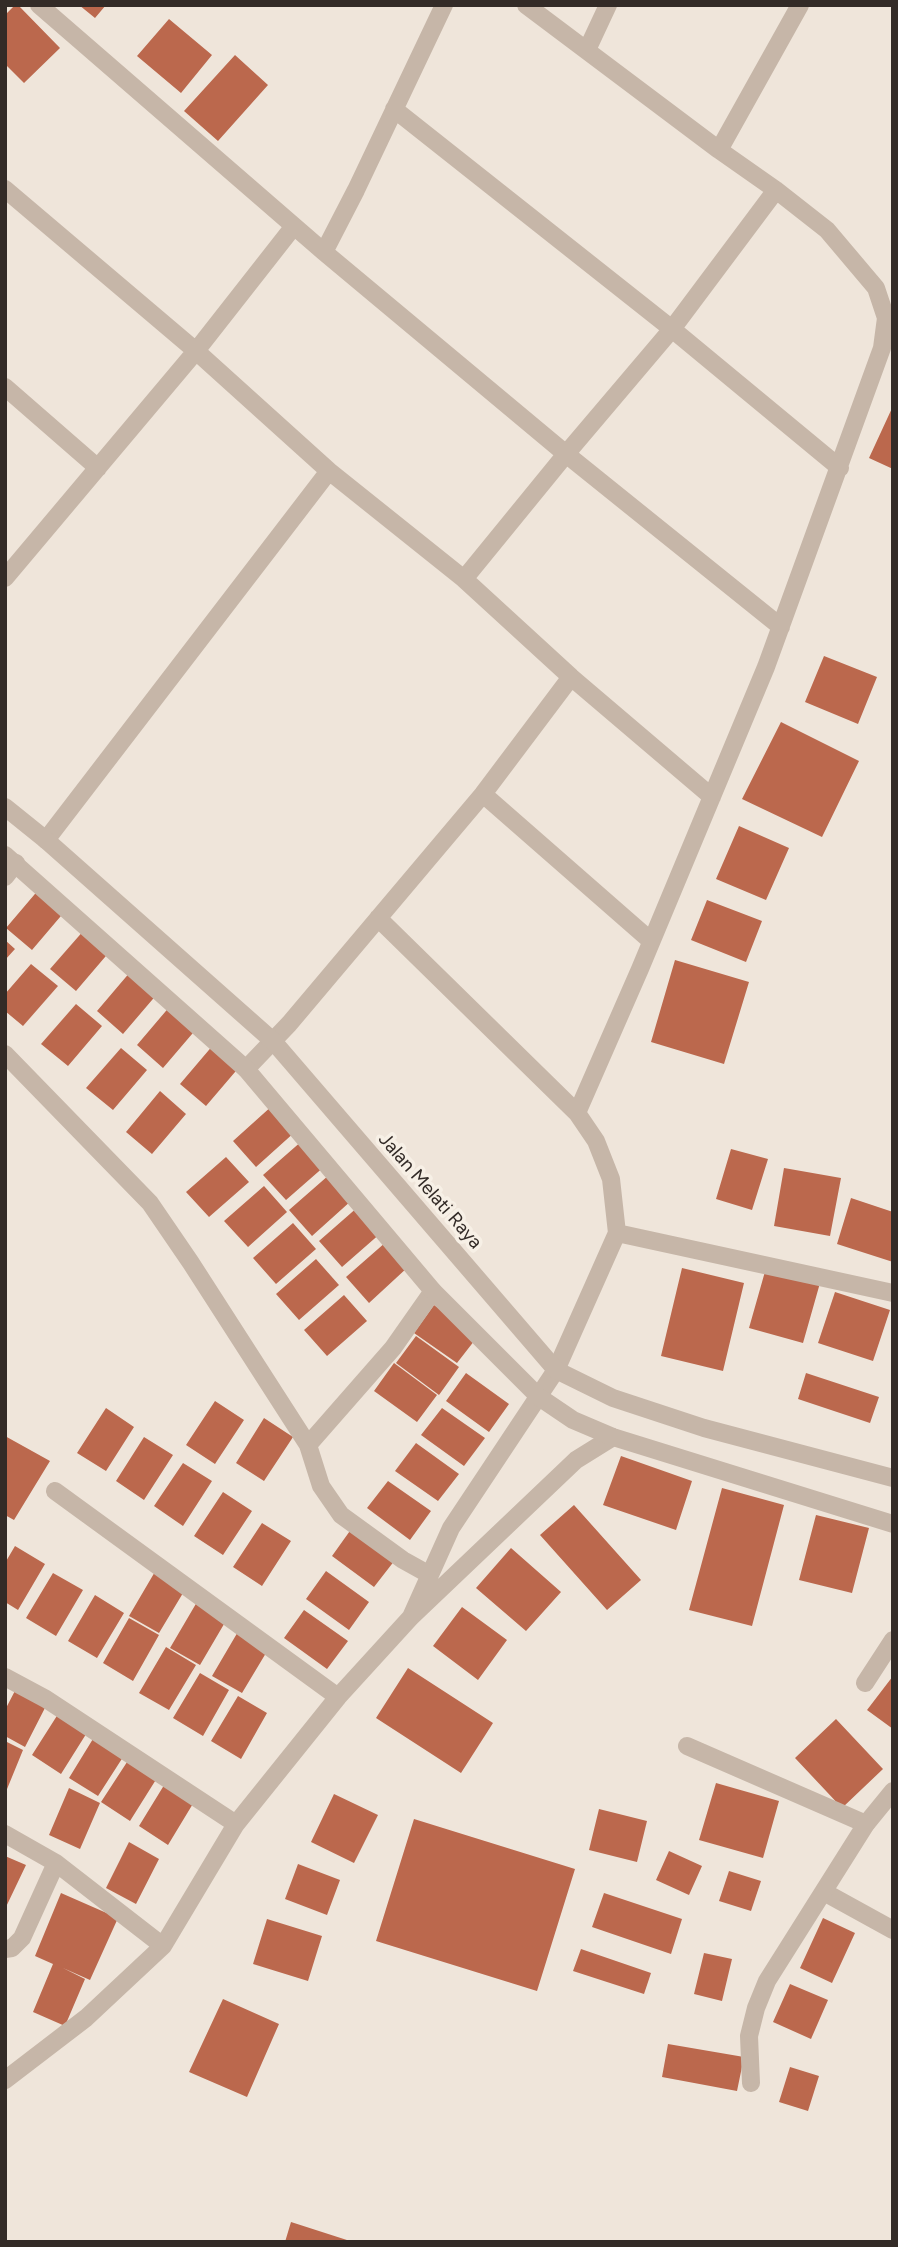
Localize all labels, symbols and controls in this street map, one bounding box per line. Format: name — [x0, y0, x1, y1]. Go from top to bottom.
street label: Jalan Melati Raya — [373, 1128, 487, 1254]

